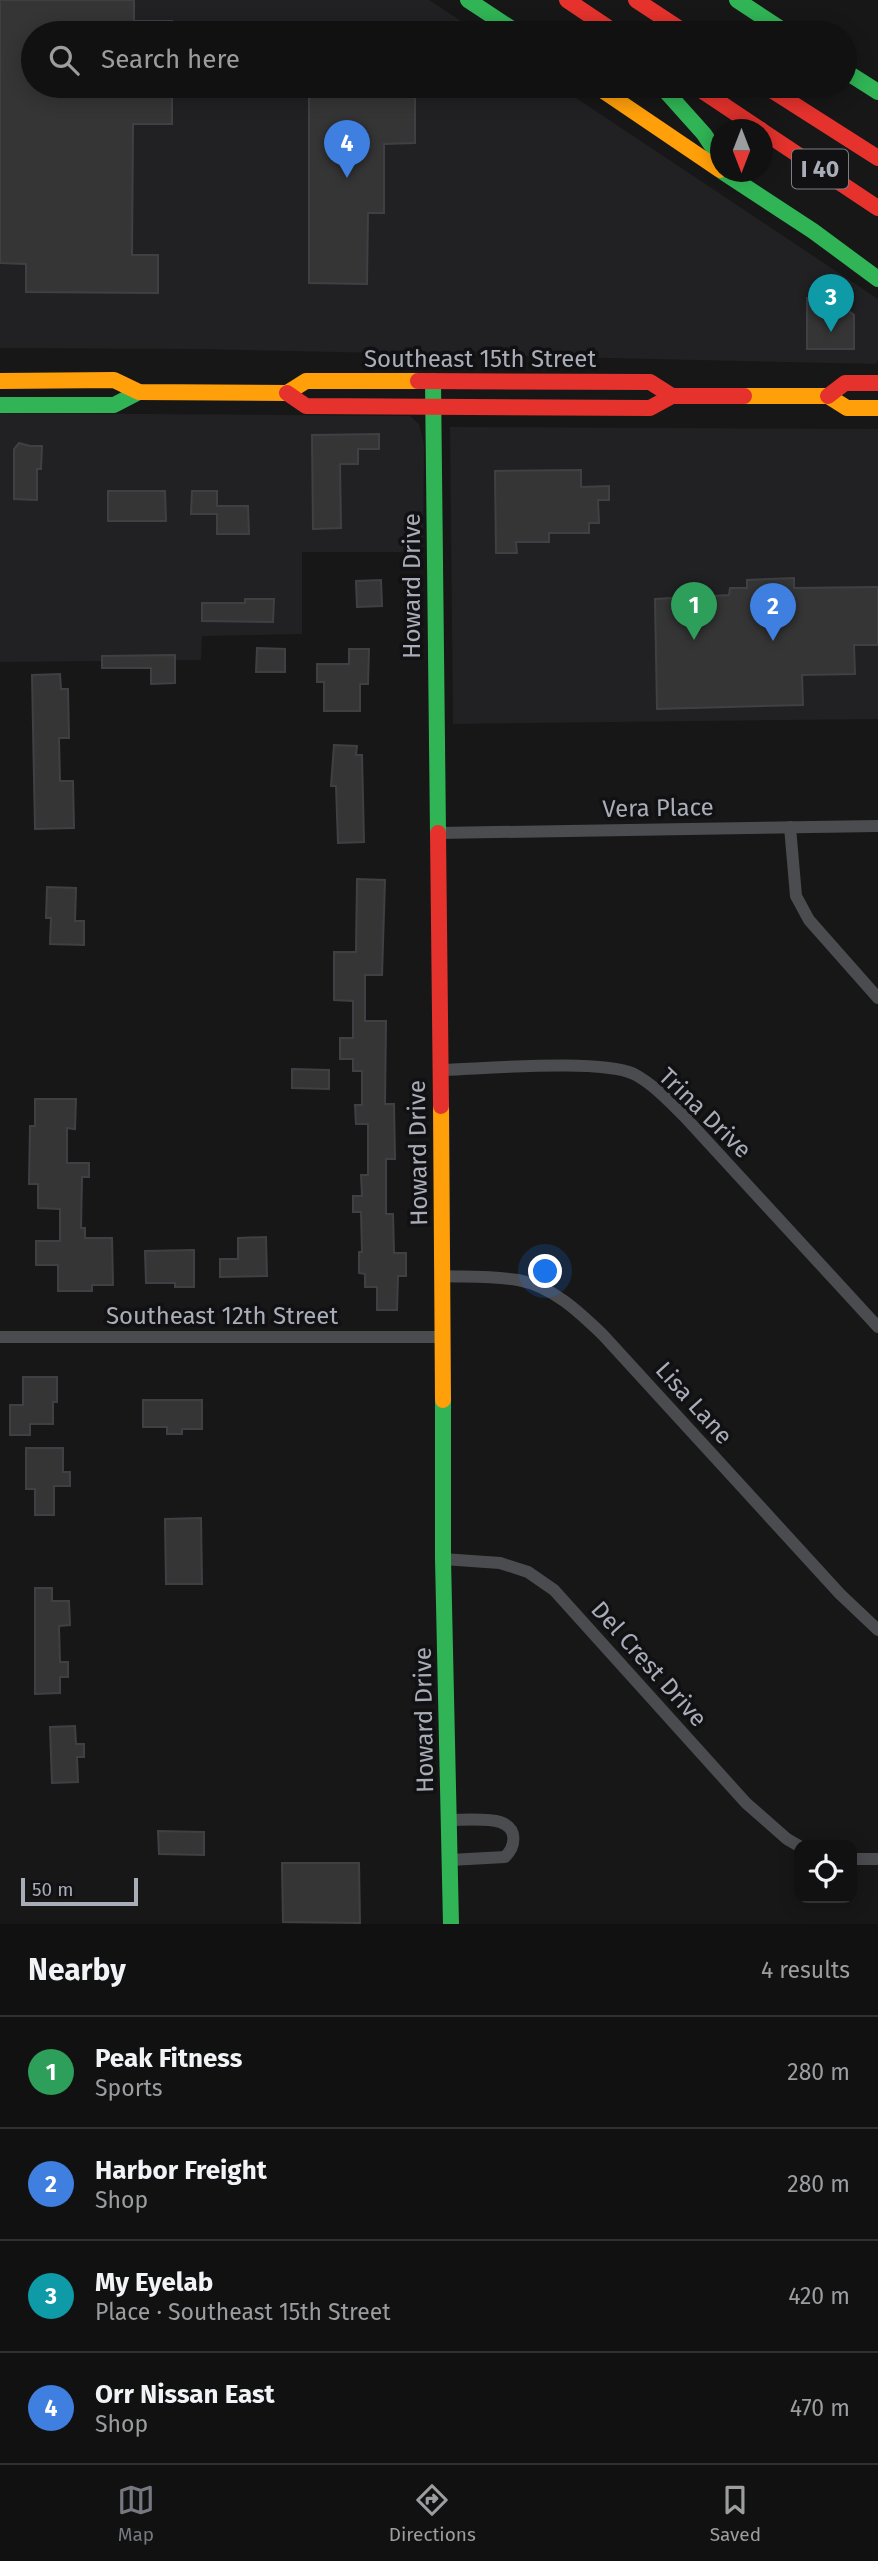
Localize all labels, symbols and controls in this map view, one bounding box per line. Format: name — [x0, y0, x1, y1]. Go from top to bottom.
search box — [21, 21, 857, 98]
icon: search — [45, 41, 83, 79]
text: Search here — [101, 44, 240, 75]
north arrow — [710, 119, 773, 182]
pin: 4 — [324, 120, 370, 178]
road number: I 40 — [792, 150, 848, 188]
pin: 3 — [808, 274, 854, 332]
street label: Southeast 15th Street — [364, 345, 596, 373]
street label: Howard Drive — [398, 513, 426, 659]
pin: 1 — [671, 582, 717, 640]
pin: 2 — [750, 583, 796, 641]
street label: Vera Place — [602, 793, 714, 823]
street label: Trina Drive — [653, 1062, 757, 1164]
street label: Howard Drive — [403, 1080, 433, 1226]
your location — [528, 1254, 562, 1288]
street label: Southeast 12th Street — [106, 1302, 338, 1330]
street label: Lisa Lane — [650, 1356, 738, 1450]
street label: Del Crest Drive — [585, 1595, 713, 1733]
street label: Howard Drive — [409, 1647, 439, 1793]
map controls — [794, 1840, 857, 1903]
button: locate — [794, 1840, 857, 1903]
scale bar — [21, 1875, 138, 1907]
text: 50 m — [32, 1878, 73, 1901]
text: Nearby — [28, 1952, 126, 1988]
text: 4 results — [761, 1956, 850, 1984]
text: Peak Fitness — [95, 2043, 242, 2074]
text: 1 — [46, 2058, 56, 2086]
text: 280 m — [787, 2058, 850, 2086]
text: Sports — [95, 2074, 163, 2102]
text: Harbor Freight — [95, 2155, 267, 2186]
text: 2 — [45, 2170, 57, 2198]
text: 280 m — [787, 2170, 850, 2198]
text: Shop — [95, 2186, 148, 2214]
text: My Eyelab — [95, 2267, 213, 2298]
text: 3 — [45, 2282, 57, 2310]
text: 420 m — [788, 2282, 850, 2310]
text: Place · Southeast 15th Street — [95, 2298, 391, 2326]
text: Orr Nissan East — [95, 2379, 275, 2410]
text: 4 — [45, 2394, 58, 2422]
text: 470 m — [790, 2394, 850, 2422]
text: Shop — [95, 2410, 148, 2438]
tab: Map — [117, 2481, 155, 2546]
tab: Directions — [389, 2481, 476, 2546]
tab: Saved — [710, 2481, 761, 2546]

